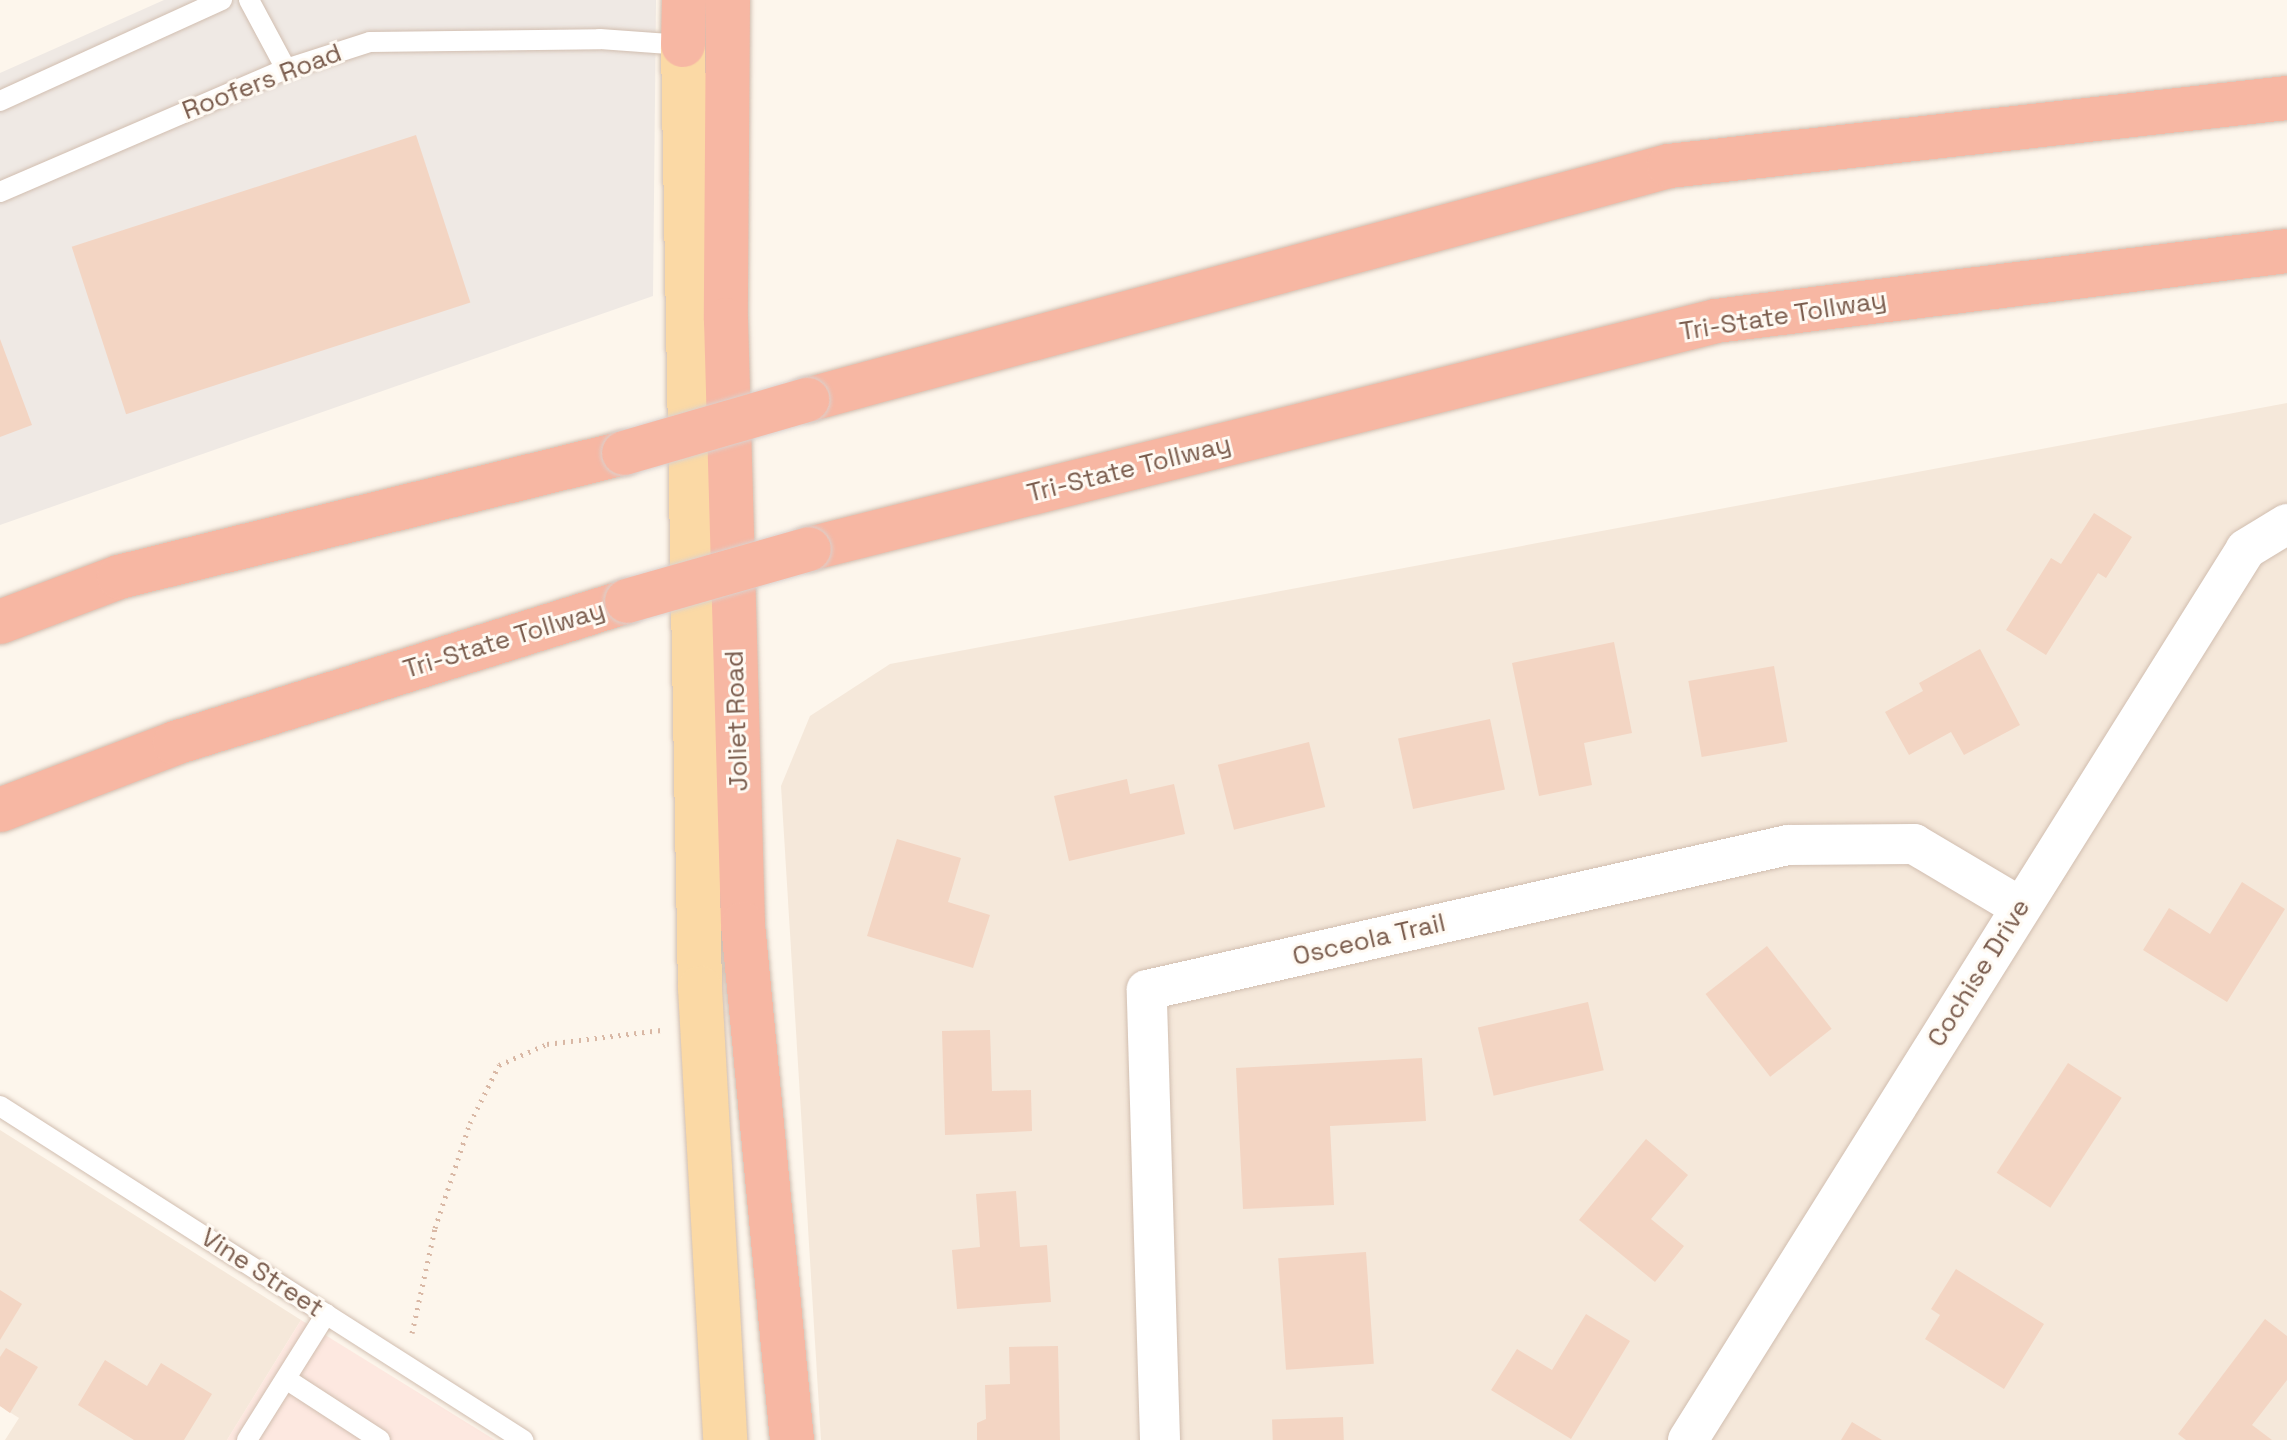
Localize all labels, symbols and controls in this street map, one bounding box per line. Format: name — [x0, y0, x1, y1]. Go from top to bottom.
street label: Roofers Road — [178, 37, 346, 127]
street label: Tri-State Tollway — [1677, 284, 1889, 348]
street label: Tri-State Tollway — [1024, 429, 1234, 509]
street label: Tri-State Tollway — [399, 594, 609, 686]
street label: Joliet Road — [719, 650, 755, 792]
street label: Cochise Drive — [1921, 893, 2037, 1053]
street label: Osceola Trail — [1289, 907, 1449, 973]
street label: Vine Street — [195, 1222, 329, 1324]

